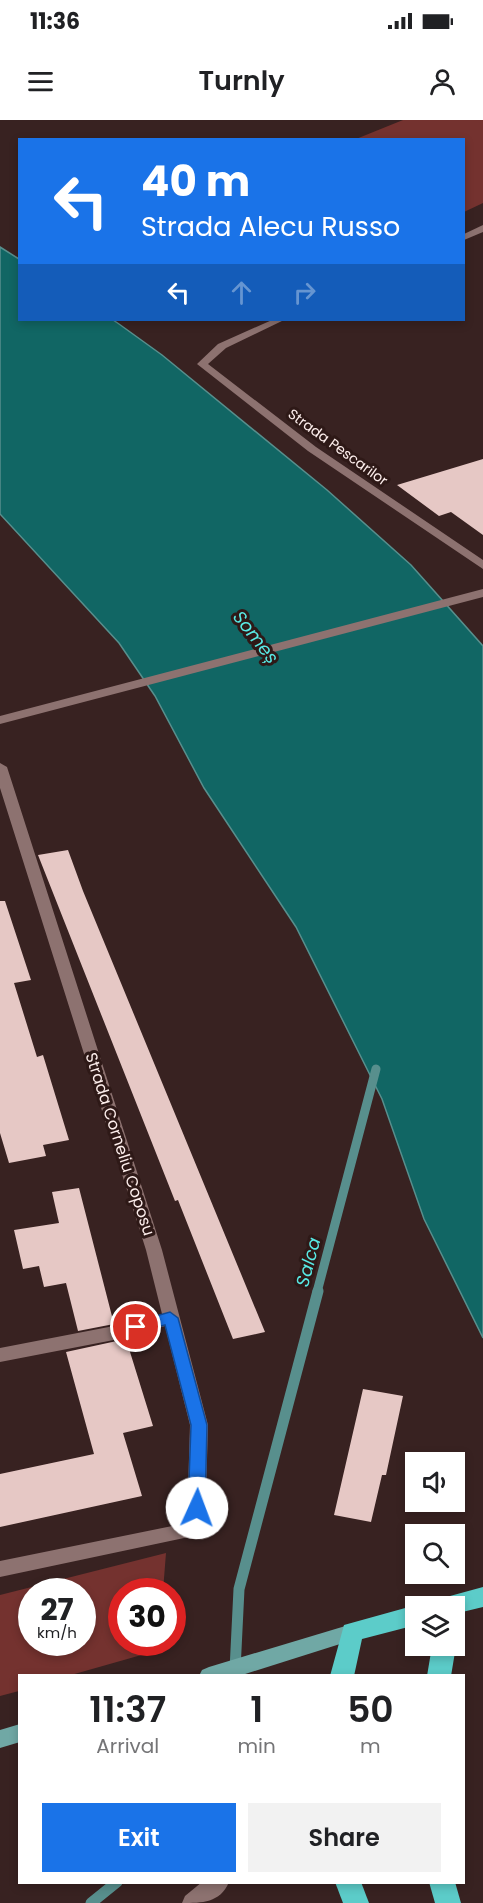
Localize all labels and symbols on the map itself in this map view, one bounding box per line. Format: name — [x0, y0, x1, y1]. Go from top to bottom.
street label: Strada Pescarilor — [284, 404, 392, 490]
water label: Someș — [227, 605, 285, 669]
street label: Strada Corneliu Coposu — [80, 1050, 160, 1238]
water label: Salca — [289, 1235, 327, 1289]
pin — [110, 1301, 161, 1352]
position arrow — [165, 1476, 229, 1540]
speed limit sign: 30 — [108, 1578, 186, 1656]

